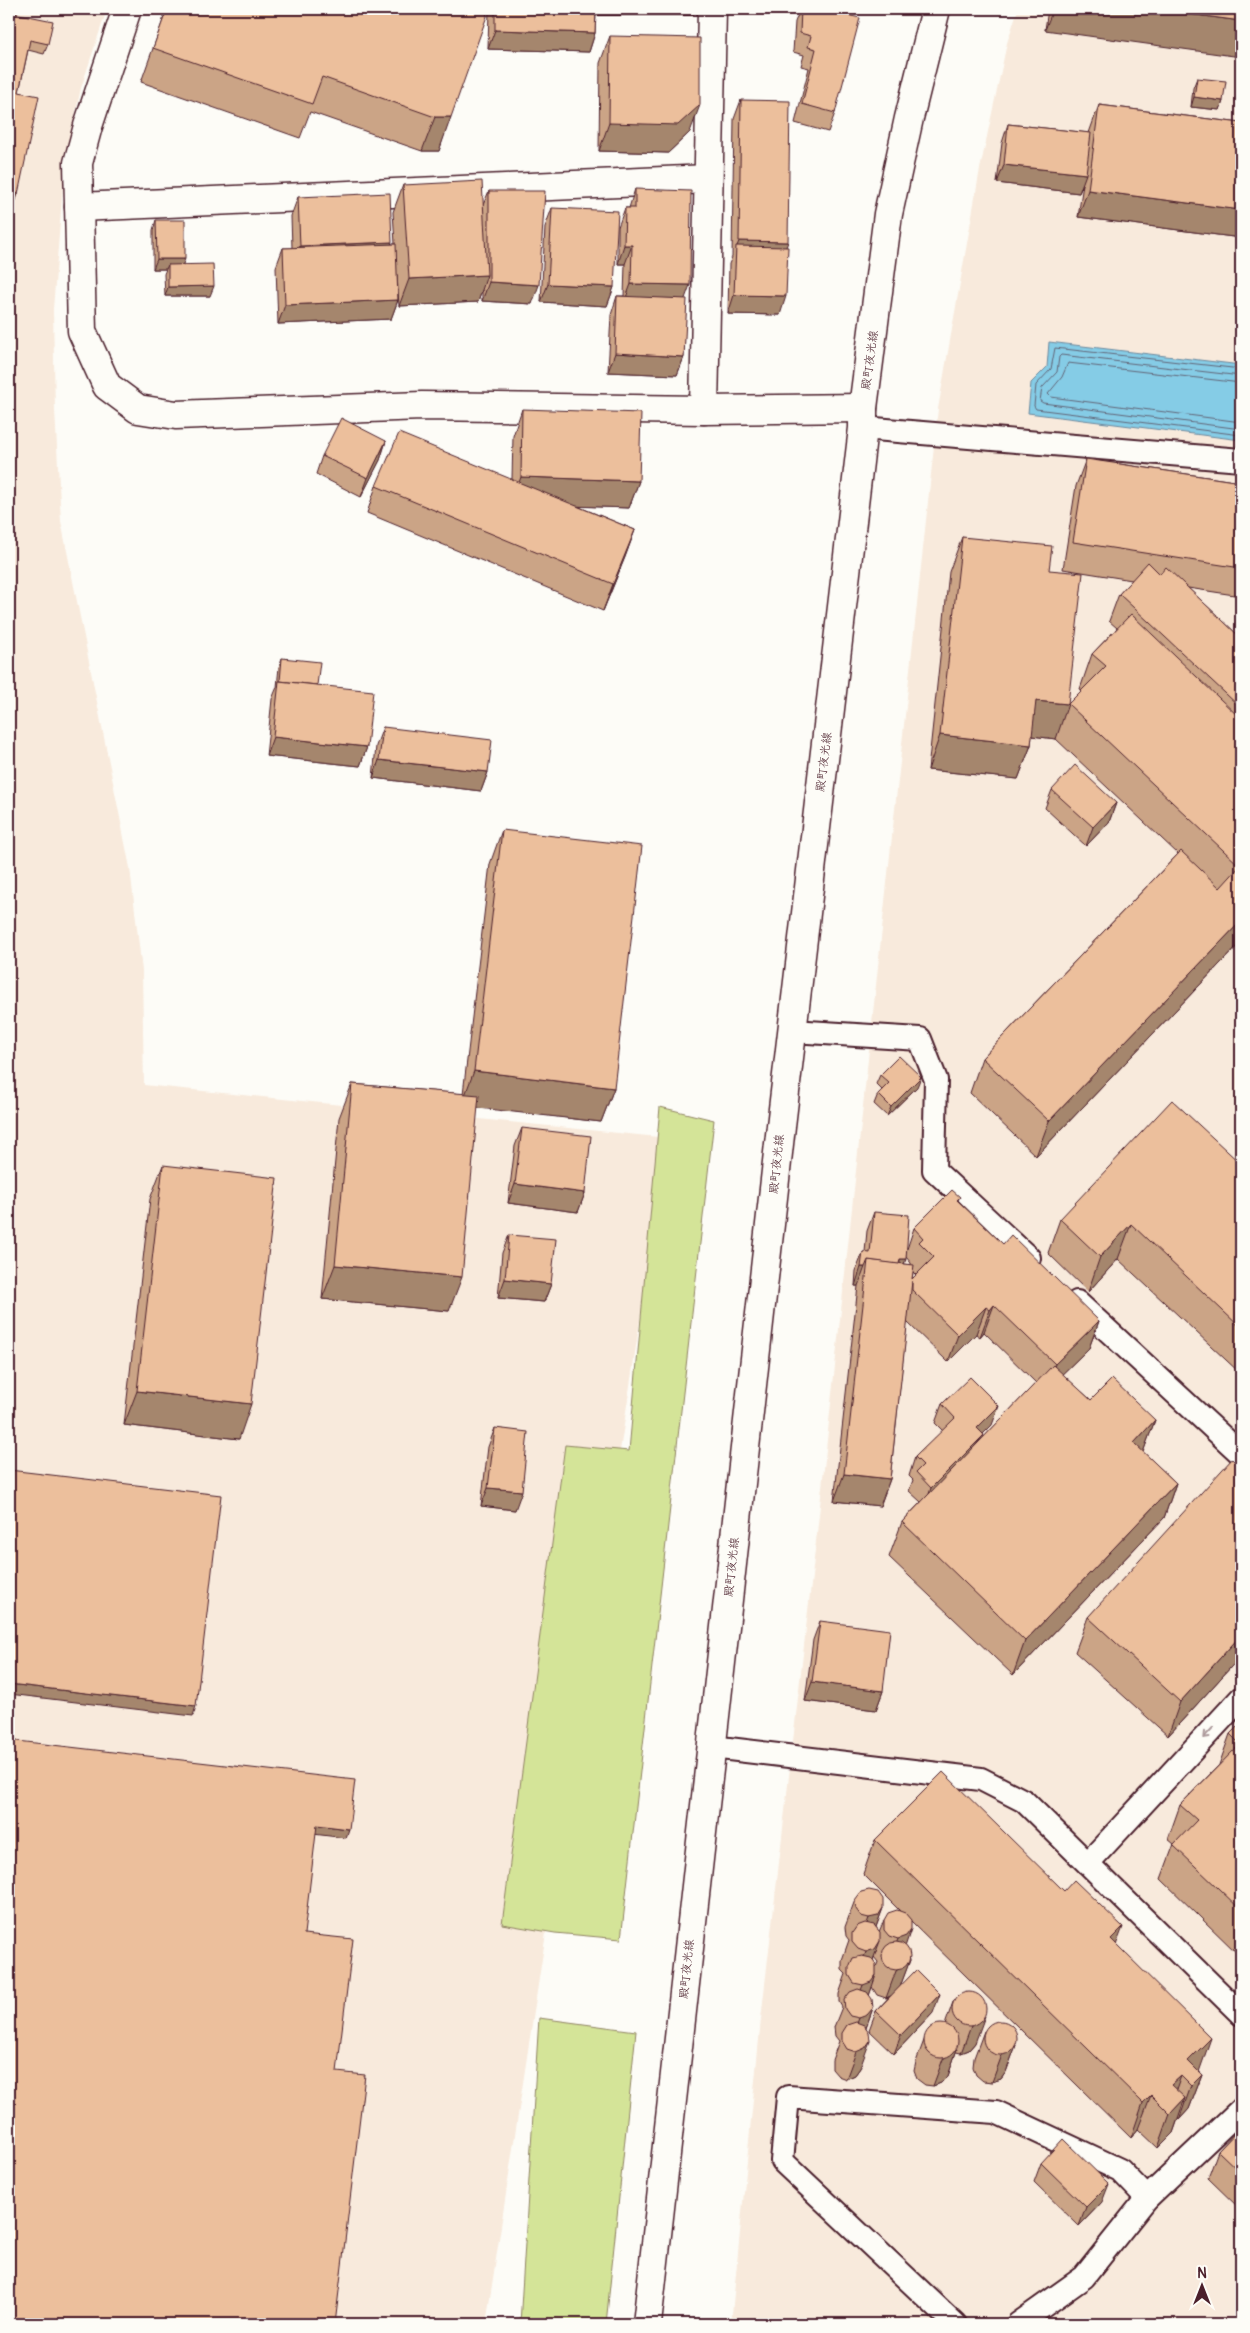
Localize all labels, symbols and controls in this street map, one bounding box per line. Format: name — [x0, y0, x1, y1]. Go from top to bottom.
street label: 殿町夜光線 — [858, 329, 882, 391]
street label: 殿町夜光線 — [813, 731, 835, 793]
street label: 殿町夜光線 — [766, 1133, 788, 1195]
street label: 殿町夜光線 — [721, 1536, 743, 1598]
one-way arrow — [1202, 1727, 1214, 1740]
street label: 殿町夜光線 — [676, 1938, 698, 2000]
north arrow — [1178, 2260, 1228, 2310]
text: N — [1197, 2265, 1207, 2282]

